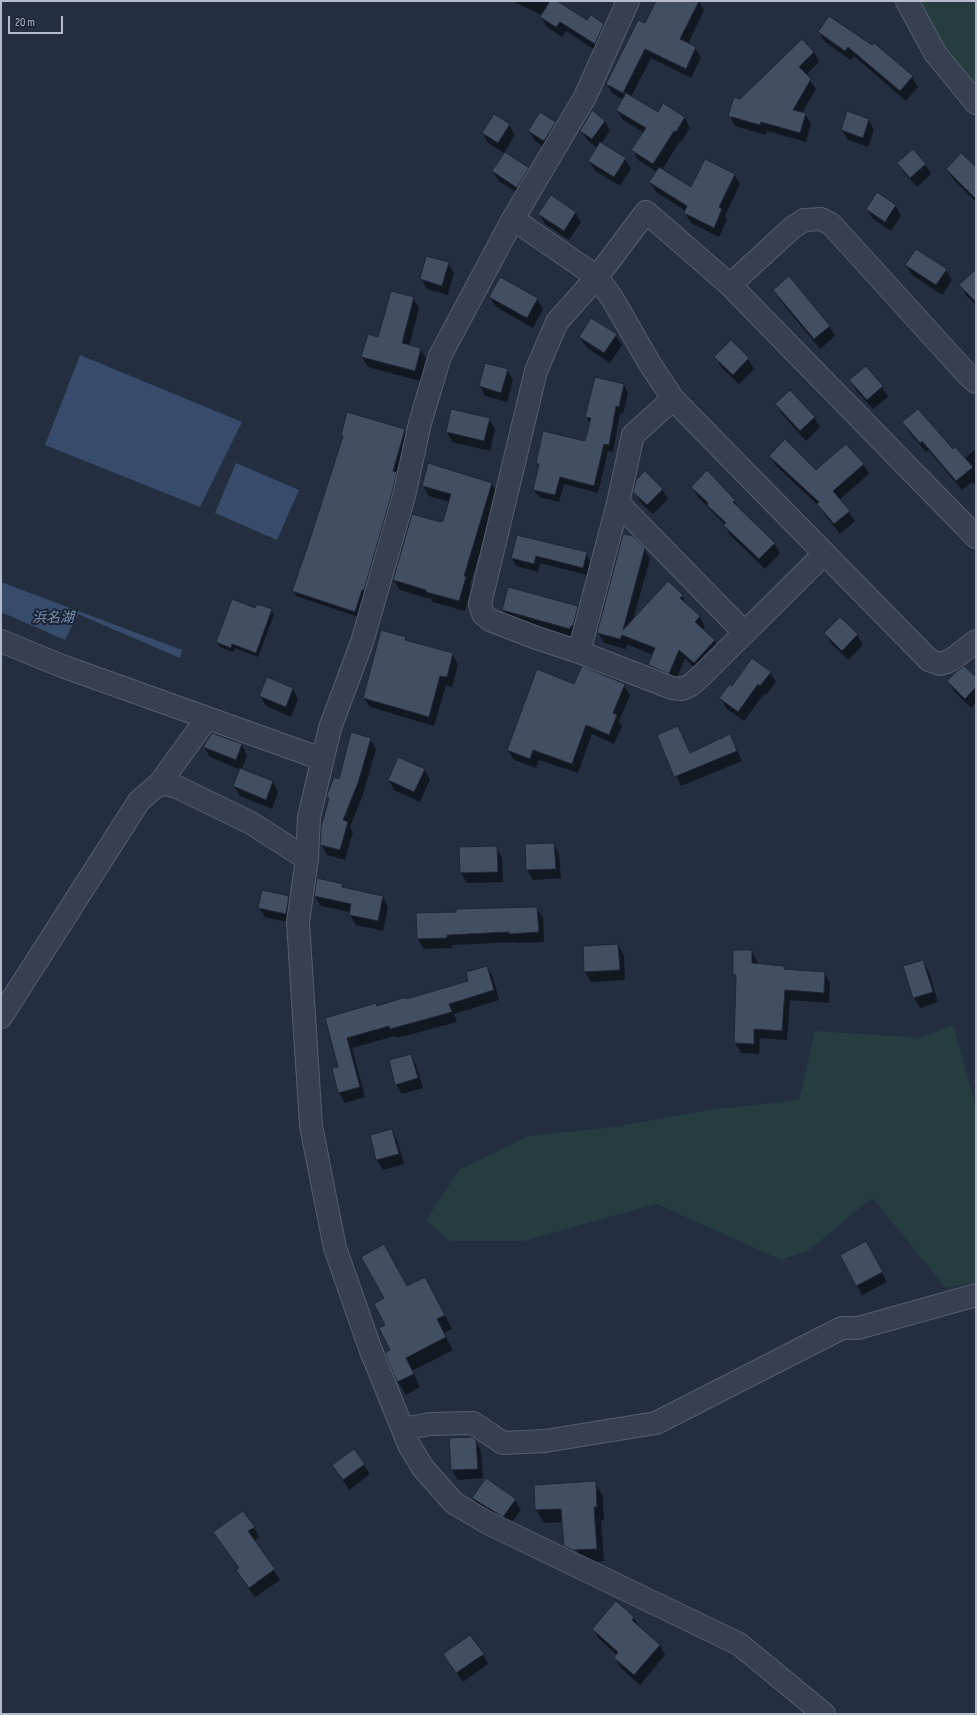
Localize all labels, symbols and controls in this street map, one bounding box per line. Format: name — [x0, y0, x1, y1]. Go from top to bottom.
scale bar — [10, 8, 65, 34]
text: 20 m — [15, 15, 35, 30]
water label: 浜名湖 — [32, 610, 74, 626]

